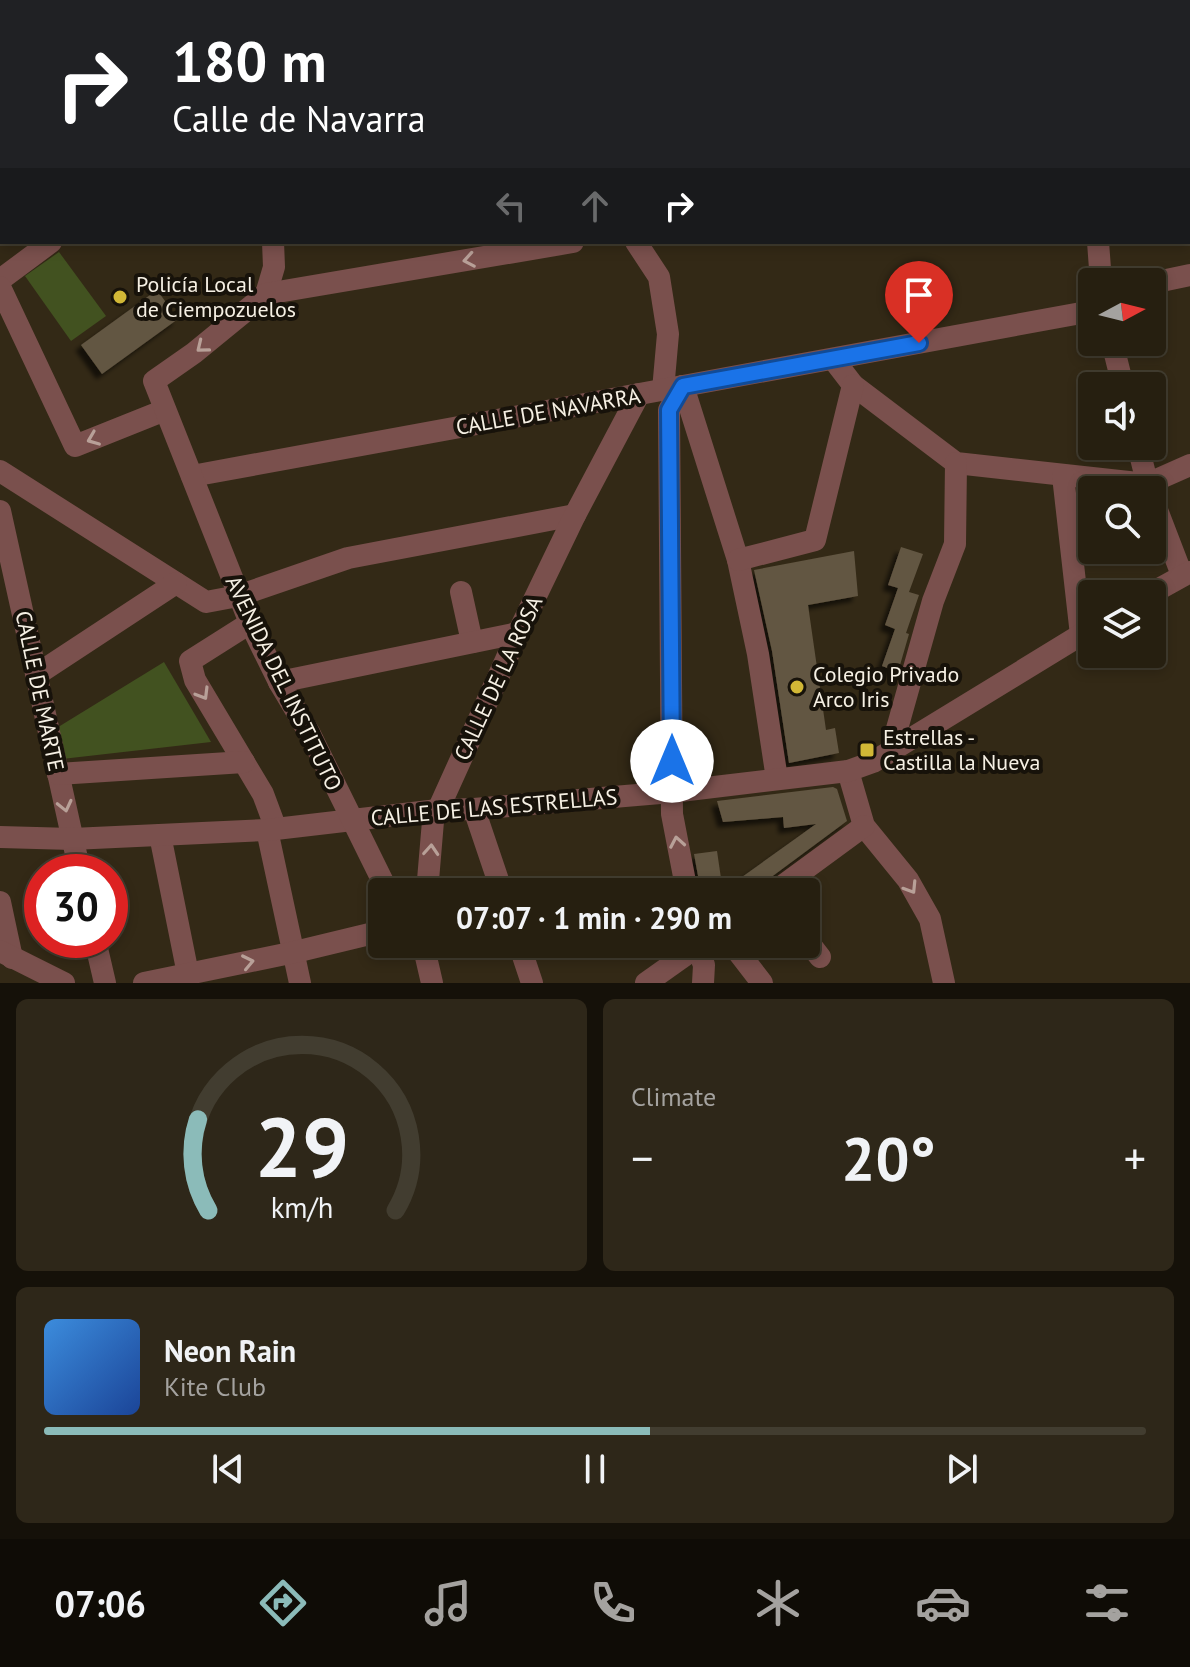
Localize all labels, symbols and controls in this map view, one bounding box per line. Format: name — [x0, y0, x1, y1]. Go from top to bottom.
text: 180 m — [172, 25, 327, 97]
icon: right — [40, 32, 144, 136]
text: Calle de Navarra — [172, 95, 426, 142]
icon: left — [489, 184, 533, 228]
icon: ahead — [573, 184, 617, 228]
icon: right — [657, 184, 701, 228]
one-way arrow — [462, 250, 475, 267]
pin — [885, 261, 953, 343]
north arrow — [1078, 268, 1166, 356]
map controls — [1078, 268, 1166, 668]
place label: Policía Local de Ciempozuelos — [136, 270, 296, 323]
icon: arrive — [897, 273, 941, 317]
marker: Policía Local de Ciempozuelos — [111, 288, 129, 306]
one-way arrow — [196, 337, 211, 351]
button: sound — [1078, 372, 1166, 460]
street label: CALLE DE NAVARRA — [454, 381, 643, 441]
one-way arrow — [87, 429, 101, 446]
button: search — [1078, 476, 1166, 564]
street label: AVENIDA DEL INSTITUTO — [220, 571, 348, 795]
button: layers — [1078, 580, 1166, 668]
street label: CALLE DE LA ROSA — [448, 591, 548, 765]
street label: CALLE DE MARTE — [9, 608, 71, 774]
place label: Colegio Privado Arco Iris — [813, 660, 959, 713]
marker: Colegio Privado Arco Iris — [788, 678, 806, 696]
one-way arrow — [193, 685, 209, 700]
position arrow — [630, 719, 714, 803]
place label: Estrellas - Castilla la Nueva — [883, 723, 1040, 776]
marker: Estrellas - Castilla la Nueva — [858, 741, 876, 759]
street label: CALLE DE LAS ESTRELLAS — [370, 782, 618, 832]
one-way arrow — [56, 798, 73, 812]
one-way arrow — [670, 835, 687, 849]
one-way arrow — [422, 843, 439, 856]
speed limit sign: 30 — [24, 854, 128, 958]
one-way arrow — [902, 879, 917, 893]
text: 07:07 · 1 min · 290 m — [456, 898, 732, 937]
one-way arrow — [241, 954, 254, 971]
text: Climate — [631, 1080, 716, 1113]
text: 29 — [254, 1092, 349, 1200]
text: 20° — [841, 1119, 936, 1197]
text: − — [631, 1129, 653, 1186]
text: + — [1124, 1129, 1146, 1186]
text: km/h — [270, 1189, 333, 1226]
text: Neon Rain — [164, 1331, 296, 1370]
text: Kite Club — [164, 1370, 266, 1403]
icon: previous — [206, 1447, 250, 1491]
icon: pause — [573, 1447, 617, 1491]
icon: next — [940, 1447, 984, 1491]
icon: directions — [255, 1575, 311, 1631]
icon: music — [420, 1575, 476, 1631]
icon: phone — [585, 1575, 641, 1631]
icon: climate — [750, 1575, 806, 1631]
icon: car — [915, 1575, 971, 1631]
icon: filters — [1079, 1575, 1135, 1631]
text: 07:06 — [54, 1580, 146, 1627]

